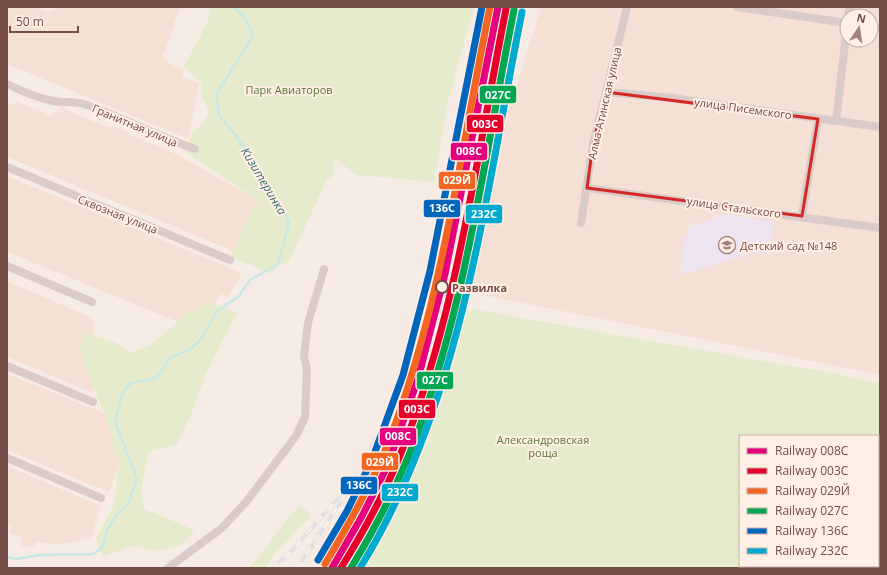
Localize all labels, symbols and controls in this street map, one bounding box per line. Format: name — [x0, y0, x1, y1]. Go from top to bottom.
scale bar — [10, 8, 78, 34]
north arrow — [839, 8, 879, 48]
text: N — [855, 9, 867, 26]
text: 50 m — [16, 13, 44, 30]
street label: Алма-Атинская улица — [584, 45, 624, 161]
park label: Парк Авиаторов — [245, 82, 333, 97]
line badge: 027С — [479, 85, 517, 104]
text: 027С — [485, 87, 511, 102]
street label: улица Писемского — [693, 94, 793, 122]
street label: Гранитная улица — [90, 100, 180, 150]
line badge: 003С — [466, 114, 504, 133]
text: 003С — [472, 116, 498, 131]
line badge: 008С — [450, 142, 488, 161]
text: 008С — [456, 143, 482, 158]
water label: Кизитеринка — [237, 144, 291, 218]
line badge: 029Й — [438, 171, 476, 190]
text: 029Й — [443, 172, 471, 187]
street label: Сквозная улица — [76, 191, 160, 237]
street label: улица Стальского — [686, 193, 782, 221]
line badge: 136С — [423, 199, 461, 218]
text: 136С — [429, 200, 455, 215]
line badge: 232C — [465, 204, 503, 224]
text: 232C — [471, 206, 497, 221]
school or university icon: Детский сад №148 — [717, 235, 737, 255]
place label: Детский сад №148 — [740, 238, 837, 253]
marker: Развилка — [435, 280, 449, 294]
place label: Развилка — [452, 280, 507, 295]
line badge: 027С — [416, 371, 454, 390]
text: 027С — [422, 372, 448, 387]
line badge: 003С — [398, 399, 436, 419]
text: 003С — [404, 401, 430, 416]
line badge: 008С — [379, 427, 417, 446]
text: 008С — [385, 428, 411, 443]
park label: Александровская роща — [497, 432, 589, 460]
legend — [739, 435, 879, 567]
text: Railway 008С — [775, 442, 849, 459]
line badge: 029Й — [361, 452, 399, 471]
text: 029Й — [366, 454, 394, 469]
text: Railway 003С — [775, 462, 849, 479]
line badge: 136С — [340, 476, 378, 495]
text: 136С — [346, 477, 372, 492]
text: Railway 029Й — [775, 482, 850, 499]
line badge: 232C — [381, 483, 419, 502]
text: 232C — [387, 484, 413, 499]
text: Railway 027С — [775, 502, 849, 519]
text: Railway 136С — [775, 522, 849, 539]
text: Railway 232C — [775, 542, 849, 559]

